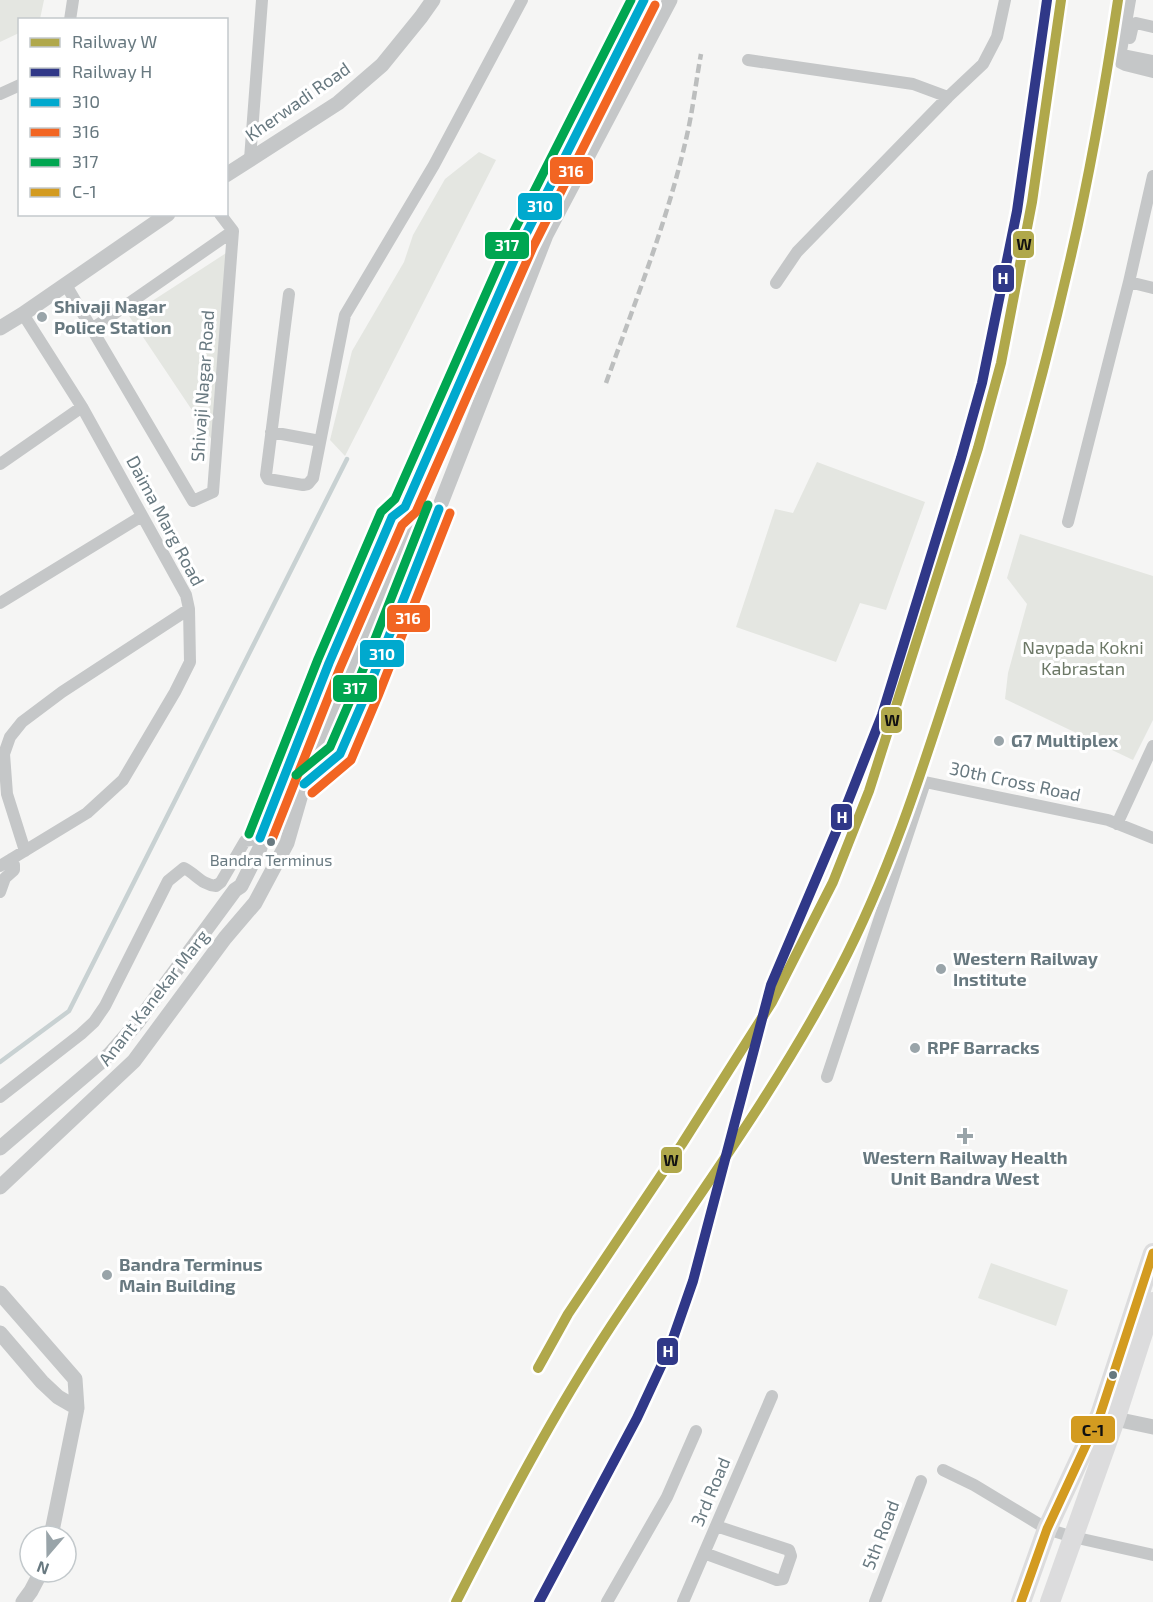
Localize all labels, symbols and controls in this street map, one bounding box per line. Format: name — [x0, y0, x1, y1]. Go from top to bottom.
legend — [18, 18, 228, 216]
text: Railway W — [72, 30, 157, 52]
street label: Kherwadi Road — [241, 57, 354, 145]
text: Railway H — [72, 60, 152, 82]
text: 310 — [72, 90, 100, 112]
text: 316 — [72, 120, 99, 142]
text: 317 — [72, 150, 98, 172]
line badge: 316 — [549, 156, 594, 185]
text: 316 — [558, 161, 584, 180]
text: C-1 — [72, 180, 97, 202]
line badge: 310 — [517, 192, 563, 221]
text: 310 — [527, 196, 553, 215]
line badge: W — [1012, 230, 1035, 259]
line badge: 317 — [484, 231, 530, 260]
text: W — [1016, 234, 1032, 253]
text: 317 — [495, 235, 520, 254]
line badge: H — [992, 264, 1015, 293]
text: H — [997, 268, 1009, 287]
place label: Shivaji Nagar Police Station — [54, 295, 172, 338]
street label: Shivaji Nagar Road — [186, 309, 218, 463]
marker: Shivaji Nagar Police Station — [35, 310, 49, 324]
street label: Daima Marg Road — [122, 452, 209, 589]
line badge: 316 — [386, 604, 431, 633]
text: 316 — [395, 608, 421, 627]
park label: Navpada Kokni Kabrastan — [1022, 636, 1144, 679]
line badge: 310 — [359, 639, 405, 668]
text: 310 — [369, 644, 395, 663]
line badge: 317 — [332, 674, 378, 703]
text: 317 — [343, 678, 368, 697]
line badge: W — [880, 706, 903, 734]
text: W — [884, 710, 900, 729]
place label: G7 Multiplex — [1011, 729, 1119, 751]
marker: G7 Multiplex — [992, 734, 1006, 748]
street label: 30th Cross Road — [948, 756, 1083, 806]
line badge: H — [830, 803, 853, 831]
text: H — [836, 807, 848, 826]
marker: Bandra Terminus — [265, 836, 277, 848]
place label: Bandra Terminus — [210, 850, 332, 869]
street label: Anant Kanekar Marg — [93, 925, 213, 1070]
place label: Western Railway Institute — [953, 947, 1099, 990]
marker: Western Railway Institute — [934, 962, 948, 976]
place label: RPF Barracks — [927, 1036, 1040, 1058]
marker: RPF Barracks — [908, 1041, 922, 1055]
marker: Western Railway Health Unit Bandra West — [956, 1127, 974, 1145]
line badge: W — [660, 1146, 683, 1174]
place label: Western Railway Health Unit Bandra West — [862, 1146, 1068, 1189]
text: W — [663, 1150, 679, 1169]
place label: Bandra Terminus Main Building — [119, 1253, 262, 1296]
marker: Bandra Terminus Main Building — [100, 1268, 114, 1282]
line badge: H — [656, 1337, 679, 1366]
text: H — [662, 1341, 674, 1360]
unlabelled marker — [1107, 1369, 1119, 1381]
line badge: C-1 — [1070, 1415, 1116, 1444]
text: C-1 — [1082, 1420, 1104, 1439]
street label: 3rd Road — [686, 1454, 734, 1529]
street label: 5th Road — [857, 1497, 903, 1572]
north arrow — [18, 1524, 78, 1584]
text: N — [34, 1558, 51, 1579]

